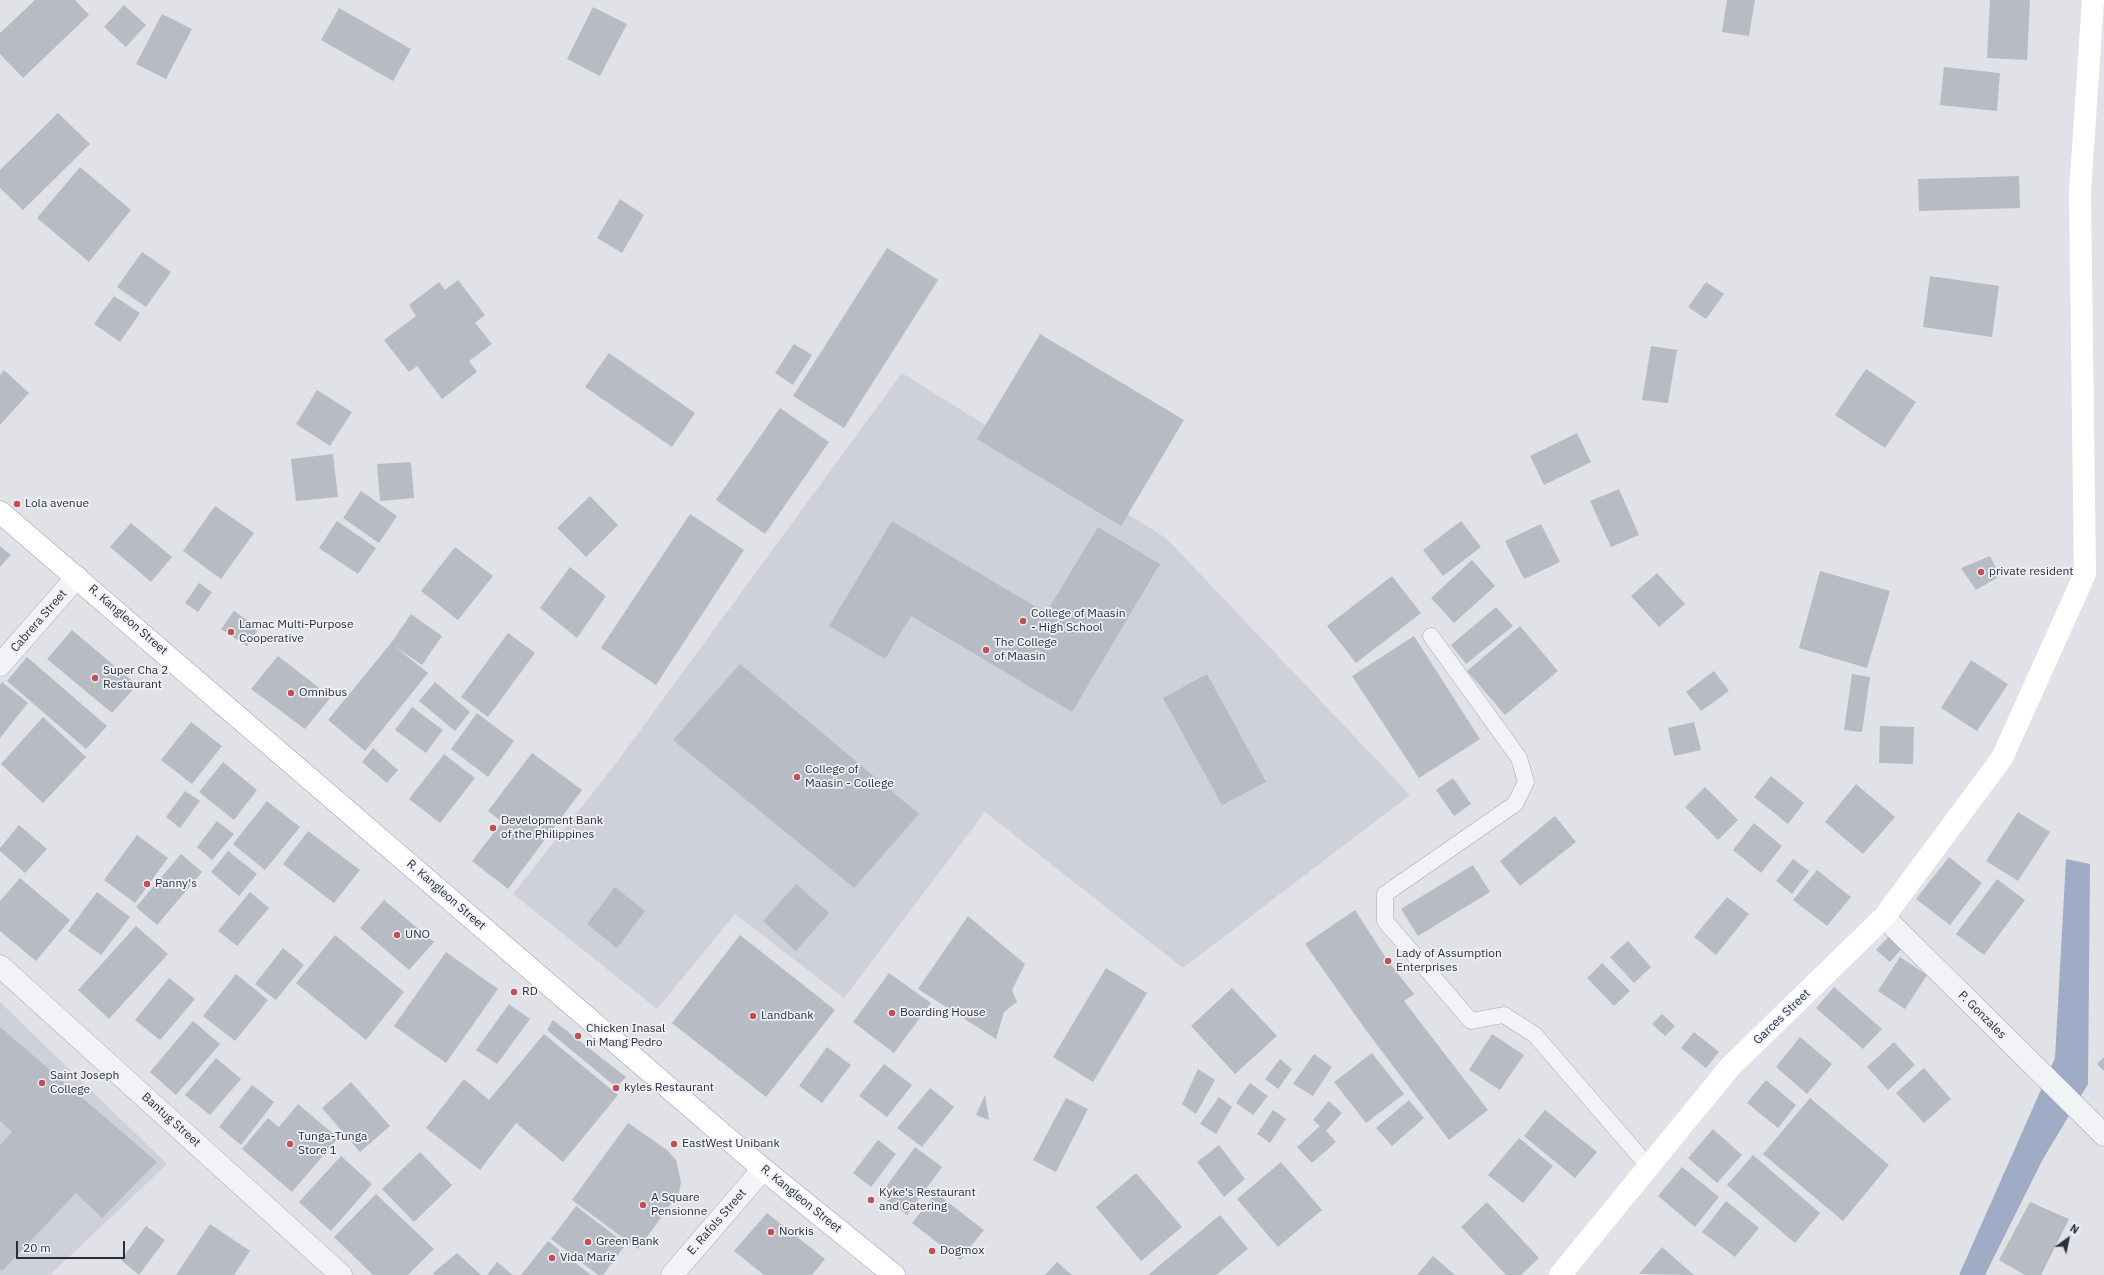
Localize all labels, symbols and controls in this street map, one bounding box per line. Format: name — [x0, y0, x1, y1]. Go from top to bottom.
place label: Lola avenue — [25, 497, 89, 511]
marker: Lola avenue — [12, 499, 22, 509]
place label: private resident — [1989, 565, 2074, 579]
marker: private resident — [1976, 567, 1986, 577]
street label: R. Kangleon Street — [86, 582, 170, 658]
street label: Cabrera Street — [8, 587, 70, 655]
place label: College of Maasin - High School — [1031, 607, 1125, 635]
marker: College of Maasin - High School — [1018, 616, 1028, 626]
place label: Lamac Multi-Purpose Cooperative — [239, 618, 354, 646]
marker: Lamac Multi-Purpose Cooperative — [226, 627, 236, 637]
place label: The College of Maasin — [994, 636, 1057, 664]
marker: The College of Maasin — [981, 645, 991, 655]
place label: Super Cha 2 Restaurant — [103, 664, 168, 692]
marker: Super Cha 2 Restaurant — [90, 673, 100, 683]
place label: Omnibus — [299, 686, 347, 700]
marker: Omnibus — [286, 688, 296, 698]
place label: College of Maasin - College — [805, 763, 894, 791]
marker: College of Maasin - College — [792, 772, 802, 782]
place label: Development Bank of the Philippines — [501, 814, 603, 842]
marker: Development Bank of the Philippines — [488, 823, 498, 833]
street label: R. Kangleon Street — [404, 857, 488, 933]
place label: Panny's — [155, 877, 197, 891]
marker: Panny's — [142, 879, 152, 889]
place label: UNO — [405, 928, 430, 942]
marker: UNO — [392, 930, 402, 940]
place label: Lady of Assumption Enterprises — [1396, 947, 1502, 975]
marker: Lady of Assumption Enterprises — [1383, 956, 1393, 966]
place label: RD — [522, 985, 538, 999]
street label: Garces Street — [1751, 986, 1813, 1048]
marker: RD — [509, 987, 519, 997]
street label: P. Gonzales — [1955, 988, 2009, 1042]
place label: Boarding House — [900, 1006, 986, 1020]
marker: Boarding House — [887, 1008, 897, 1018]
place label: Landbank — [761, 1009, 814, 1023]
marker: Landbank — [748, 1011, 758, 1021]
place label: Chicken Inasal ni Mang Pedro — [586, 1022, 665, 1050]
marker: Chicken Inasal ni Mang Pedro — [573, 1031, 583, 1041]
place label: Saint Joseph College — [50, 1069, 119, 1097]
marker: Saint Joseph College — [37, 1078, 47, 1088]
place label: kyles Restaurant — [624, 1081, 714, 1095]
marker: kyles Restaurant — [611, 1083, 621, 1093]
street label: Bantug Street — [139, 1090, 203, 1150]
place label: Tunga-Tunga Store 1 — [298, 1130, 367, 1158]
place label: EastWest Unibank — [682, 1137, 780, 1151]
marker: Tunga-Tunga Store 1 — [285, 1139, 295, 1149]
marker: EastWest Unibank — [669, 1139, 679, 1149]
street label: R. Kangleon Street — [758, 1162, 844, 1236]
street label: E. Rafols Street — [685, 1186, 749, 1258]
place label: Kyke's Restaurant and Catering — [879, 1186, 976, 1214]
place label: A Square Pensionne — [651, 1191, 707, 1219]
marker: Kyke's Restaurant and Catering — [866, 1195, 876, 1205]
marker: A Square Pensionne — [638, 1200, 648, 1210]
north arrow — [2048, 1219, 2088, 1259]
text: N — [2067, 1221, 2082, 1237]
place label: Norkis — [779, 1225, 814, 1239]
marker: Norkis — [766, 1227, 776, 1237]
scale bar — [18, 1233, 127, 1259]
place label: Green Bank — [596, 1235, 659, 1249]
marker: Green Bank — [583, 1237, 593, 1247]
text: 20 m — [23, 1240, 51, 1255]
place label: Dogmox — [940, 1244, 984, 1258]
marker: Dogmox — [927, 1246, 937, 1256]
place label: Vida Mariz — [560, 1251, 616, 1265]
marker: Vida Mariz — [547, 1253, 557, 1263]

